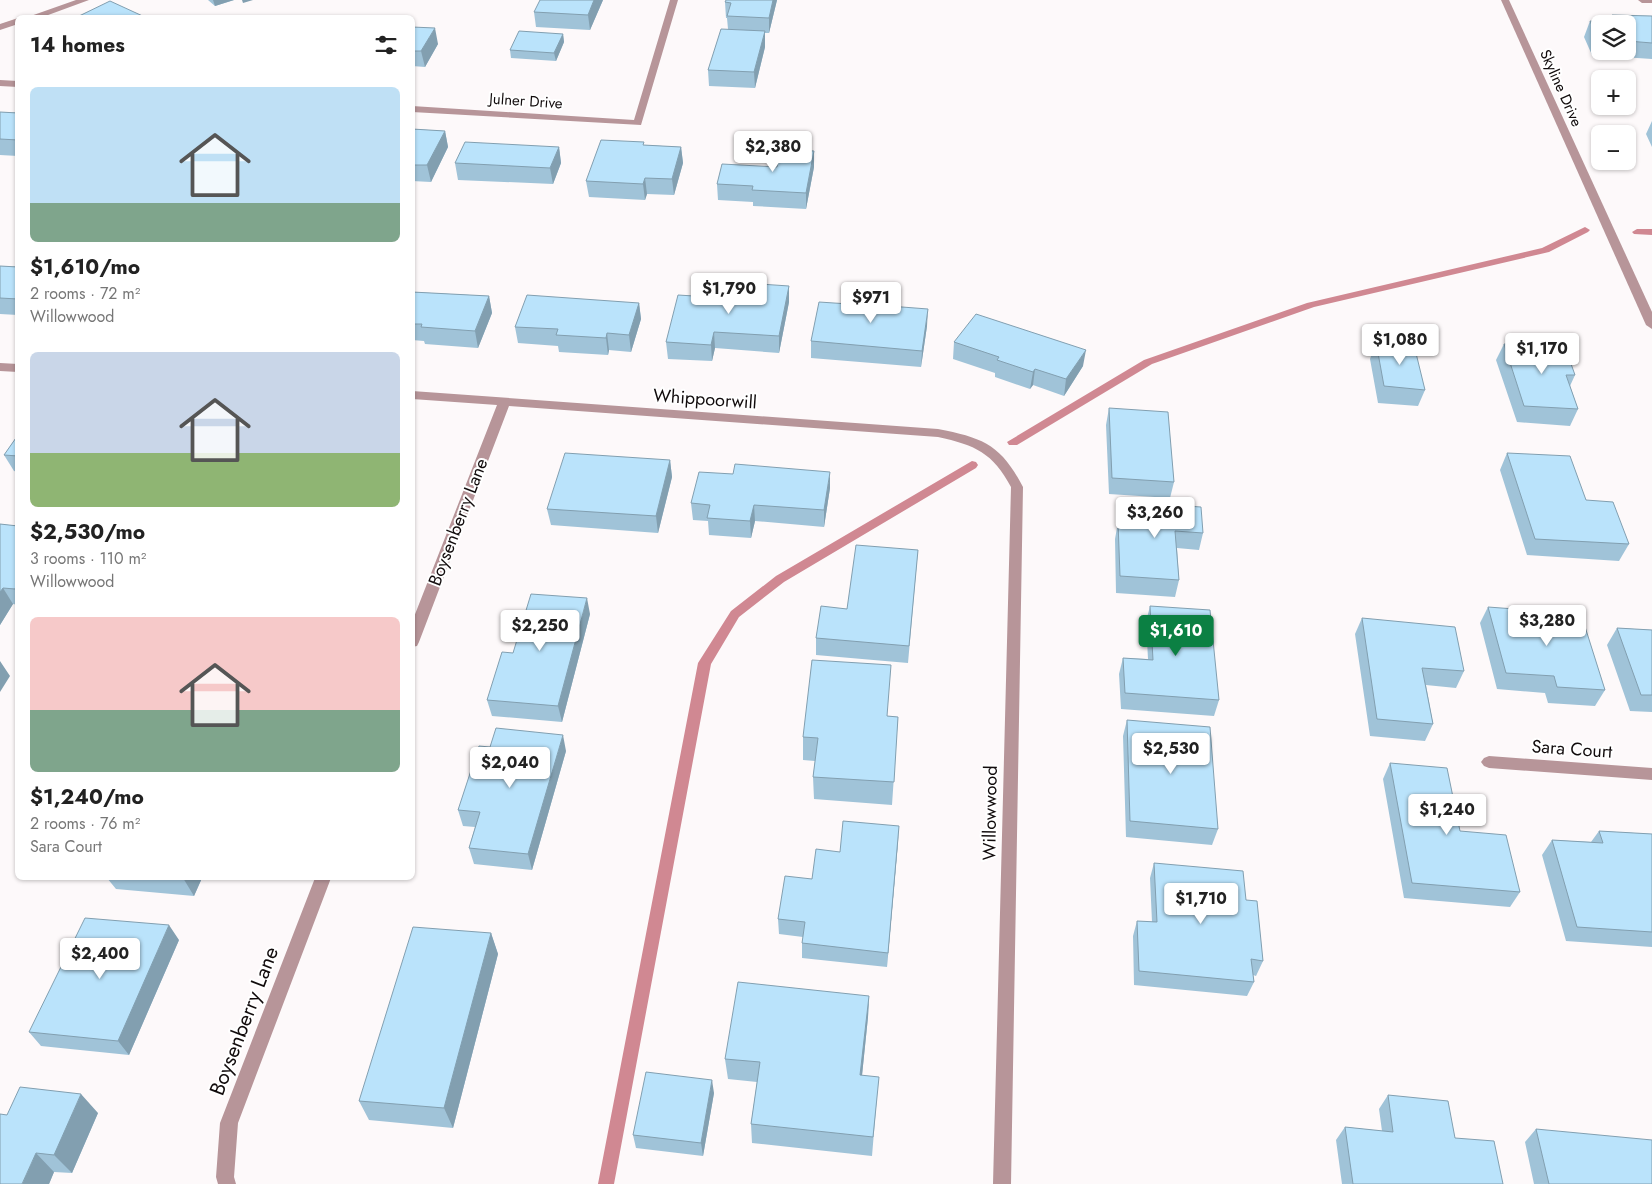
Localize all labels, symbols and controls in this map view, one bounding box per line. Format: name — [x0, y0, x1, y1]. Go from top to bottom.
map controls — [1591, 15, 1636, 170]
button: layers — [1591, 15, 1636, 60]
text: 14 homes — [30, 30, 125, 60]
icon: filters — [372, 31, 400, 59]
street label: Skyline Drive — [1534, 46, 1588, 130]
button: + — [1591, 70, 1636, 115]
street label: Julner Drive — [487, 87, 564, 115]
icon: home — [170, 120, 260, 210]
button: − — [1591, 125, 1636, 170]
pin: $2,380 — [732, 130, 814, 173]
text: $2,380 — [745, 135, 801, 158]
text: $1,610/mo — [30, 252, 140, 282]
pin: $1,790 — [688, 272, 770, 315]
text: $1,790 — [702, 277, 756, 300]
text: 2 rooms · 72 m² — [30, 282, 140, 305]
pin: $971 — [841, 282, 901, 324]
text: $971 — [852, 286, 890, 309]
text: Willowwood — [30, 305, 114, 328]
pin: $1,080 — [1359, 324, 1441, 366]
text: $1,080 — [1373, 328, 1427, 351]
pin: $1,170 — [1501, 332, 1583, 375]
text: $1,170 — [1516, 337, 1568, 360]
street label: Whippoorwill — [652, 382, 758, 416]
icon: home — [170, 385, 260, 475]
street label: Boysenberry Lane — [422, 454, 494, 590]
pin: $3,260 — [1114, 496, 1196, 539]
text: $3,260 — [1127, 501, 1183, 524]
text: $2,530/mo — [30, 517, 145, 547]
text: 3 rooms · 110 m² — [30, 547, 146, 570]
text: Willowwood — [30, 570, 114, 593]
pin: $3,280 — [1506, 604, 1588, 647]
text: $3,280 — [1519, 609, 1575, 632]
pin: $2,250 — [499, 610, 581, 652]
text: $2,250 — [511, 614, 569, 637]
pin: $1,610 — [1135, 614, 1217, 657]
text: $1,610 — [1150, 619, 1202, 642]
icon: home — [170, 650, 260, 740]
pin: $2,530 — [1130, 732, 1212, 775]
street label: Sara Court — [1531, 733, 1614, 765]
text: $2,530 — [1143, 737, 1199, 760]
pin: $2,040 — [469, 746, 551, 789]
text: $2,040 — [481, 751, 539, 774]
street label: Willowwood — [976, 765, 1004, 861]
text: $1,240/mo — [30, 782, 144, 812]
pin: $1,240 — [1406, 794, 1488, 836]
text: $1,240 — [1419, 798, 1475, 821]
text: 2 rooms · 76 m² — [30, 812, 140, 835]
text: Sara Court — [30, 835, 102, 858]
pin: $1,710 — [1160, 882, 1242, 925]
text: $1,710 — [1175, 887, 1227, 910]
pin: $2,400 — [59, 938, 141, 980]
text: $2,400 — [71, 942, 129, 965]
street label: Boysenberry Lane — [202, 942, 286, 1100]

